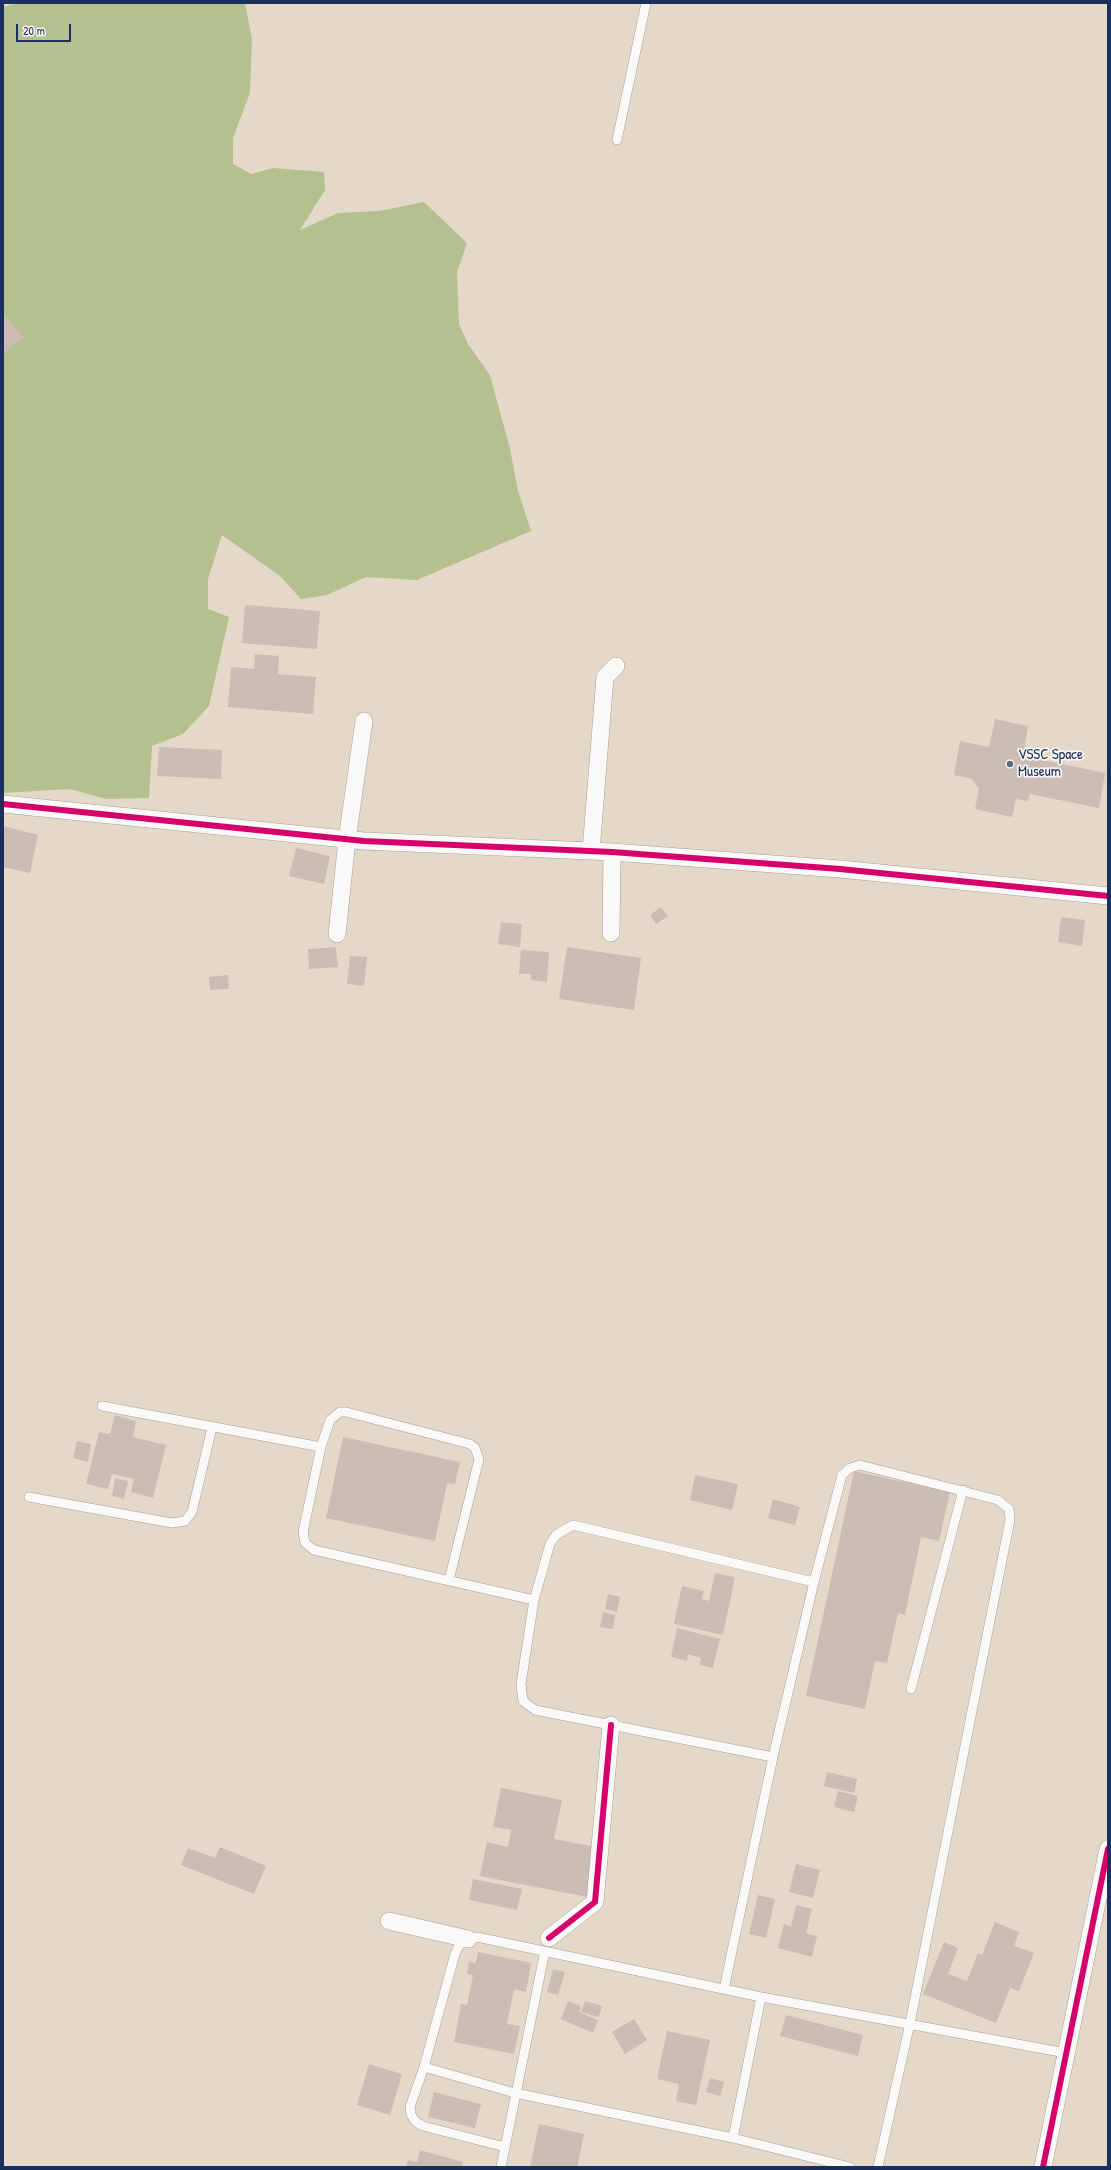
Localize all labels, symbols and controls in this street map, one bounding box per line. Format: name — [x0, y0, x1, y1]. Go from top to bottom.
scale bar — [18, 16, 73, 42]
text: 20 m — [23, 22, 45, 39]
place label: VSSC Space Museum — [1018, 746, 1083, 781]
marker: VSSC Space Museum — [1005, 759, 1015, 769]

